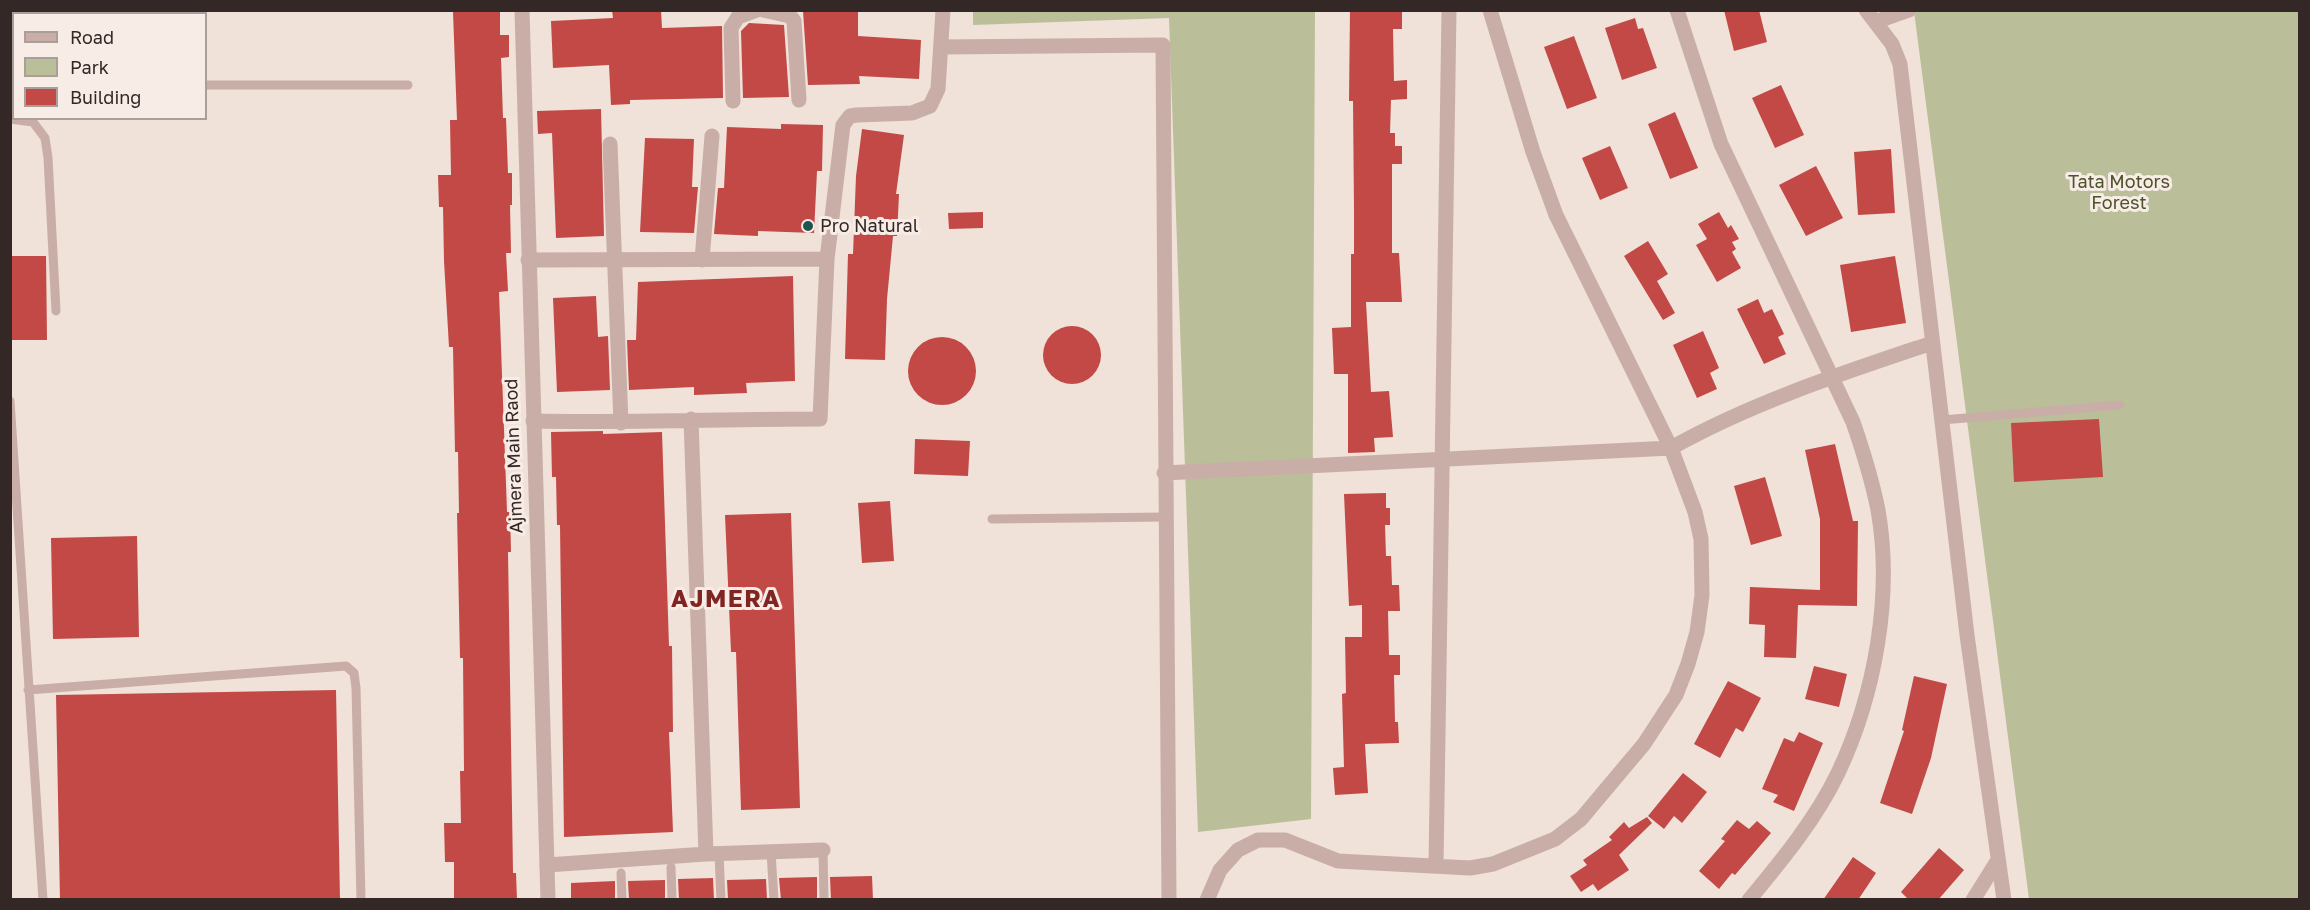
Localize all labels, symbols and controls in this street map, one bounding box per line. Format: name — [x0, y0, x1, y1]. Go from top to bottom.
legend — [12, 12, 207, 120]
text: Road — [70, 26, 114, 48]
text: Park — [70, 56, 109, 78]
text: Building — [70, 86, 141, 108]
park label: Tata Motors Forest — [2068, 171, 2170, 213]
place label: Pro Natural — [820, 215, 918, 237]
marker: Pro Natural — [801, 219, 815, 233]
street label: Ajmera Main Raod — [501, 378, 527, 534]
district label: AJMERA — [671, 585, 781, 613]

